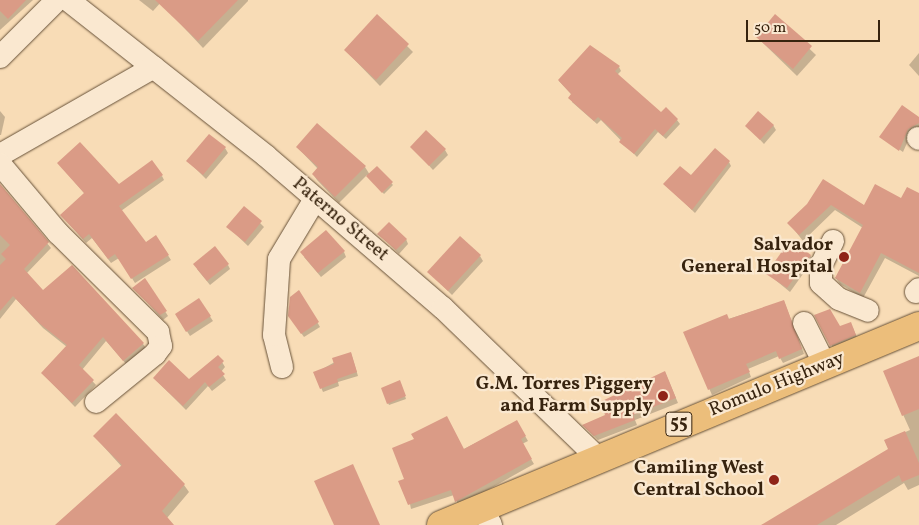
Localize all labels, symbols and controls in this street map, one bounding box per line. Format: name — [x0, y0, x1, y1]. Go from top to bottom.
scale bar — [749, 10, 883, 42]
text: 50 m — [754, 18, 786, 39]
street label: Paterno Street — [287, 173, 393, 267]
place label: Salvador General Hospital — [681, 235, 833, 279]
marker: Salvador General Hospital — [837, 250, 851, 264]
street label: Romulo Highway — [706, 347, 848, 423]
place label: G.M. Torres Piggery and Farm Supply — [475, 374, 653, 418]
marker: G.M. Torres Piggery and Farm Supply — [657, 390, 669, 402]
road number: 55 — [665, 408, 693, 439]
place label: Camiling West Central School — [633, 458, 764, 502]
marker: Camiling West Central School — [768, 474, 780, 486]

